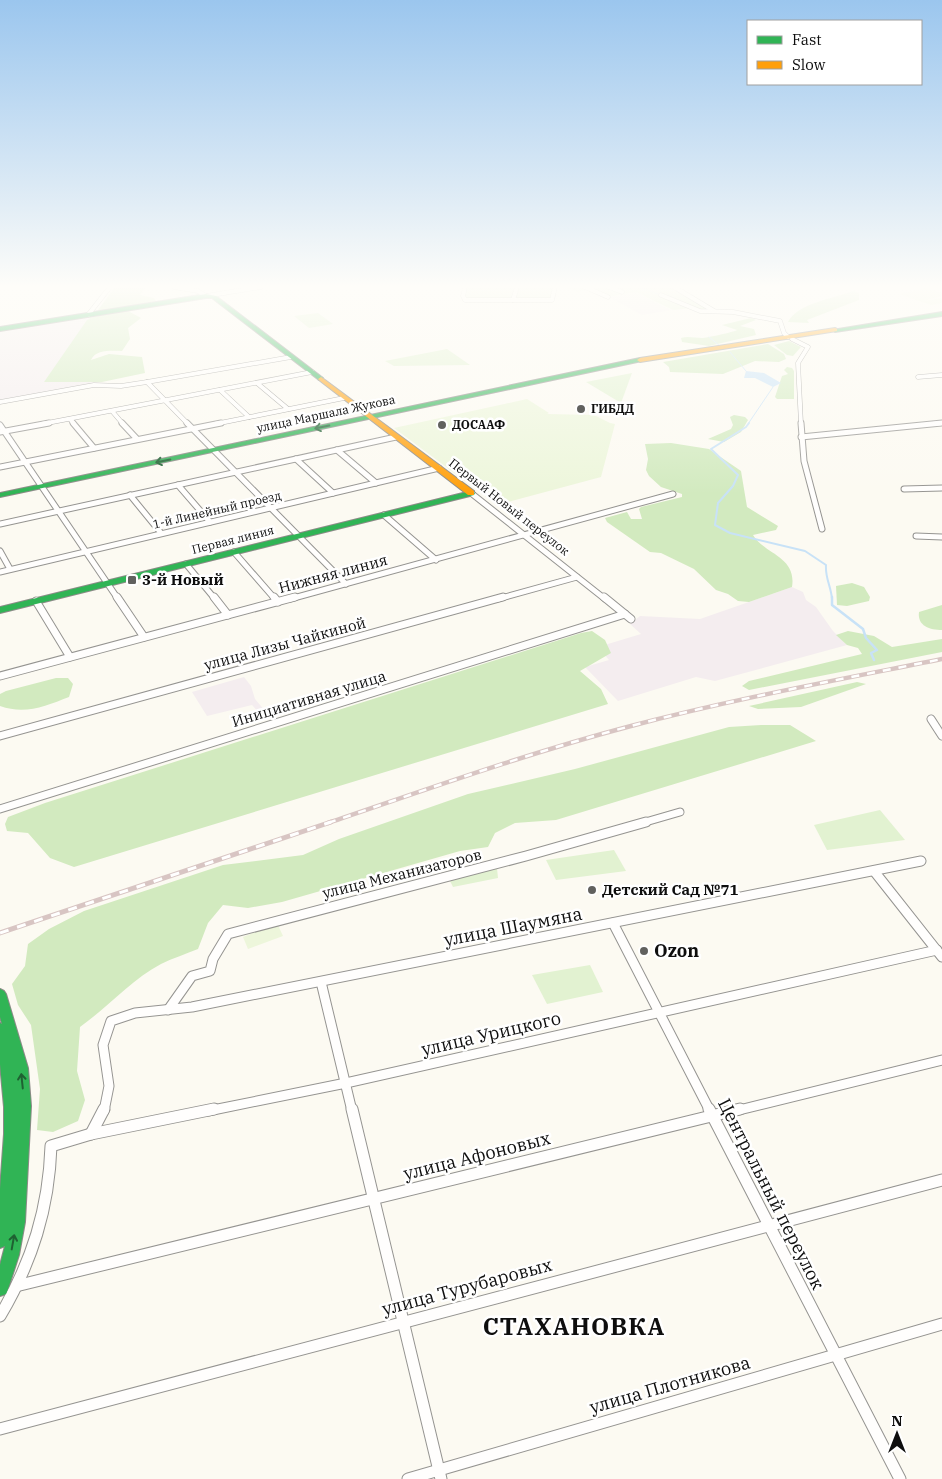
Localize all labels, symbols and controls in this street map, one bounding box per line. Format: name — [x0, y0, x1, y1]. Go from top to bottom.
legend — [747, 20, 922, 85]
text: Fast — [792, 30, 822, 49]
text: Slow — [792, 55, 826, 74]
street label: улица Маршала Жукова — [255, 391, 397, 436]
place label: ГИБДД — [591, 401, 634, 416]
marker: ГИБДД — [575, 403, 587, 415]
place label: ДОСААФ — [452, 417, 505, 432]
marker: ДОСААФ — [436, 419, 448, 431]
one-way arrow — [314, 423, 330, 433]
street label: Первый Новый переулок — [446, 455, 573, 558]
one-way arrow — [155, 457, 171, 466]
street label: 1-й Линейный проезд — [151, 487, 283, 532]
street label: Первая линия — [190, 522, 276, 557]
street label: Нижняя линия — [276, 550, 389, 597]
place label: 3-й Новый — [142, 570, 224, 589]
marker: 3-й Новый — [126, 574, 138, 586]
street label: улица Лизы Чайкиной — [202, 613, 368, 674]
street label: Инициативная улица — [229, 666, 388, 731]
street label: улица Механизаторов — [320, 845, 483, 902]
place label: Детский Сад №71 — [602, 880, 739, 899]
marker: Детский Сад №71 — [586, 884, 598, 896]
street label: улица Шаумяна — [442, 902, 584, 951]
place label: Ozon — [654, 939, 699, 962]
marker: Ozon — [638, 945, 650, 957]
street label: улица Урицкого — [419, 1006, 563, 1061]
one-way arrow — [17, 1073, 27, 1089]
street label: Центральный переулок — [713, 1094, 830, 1294]
street label: улица Афоновых — [401, 1126, 553, 1185]
one-way arrow — [8, 1235, 18, 1251]
street label: улица Турубаровых — [379, 1253, 555, 1320]
district label: СТАХАНОВКА — [483, 1310, 665, 1342]
street label: улица Плотникова — [587, 1351, 753, 1418]
north arrow — [872, 1409, 922, 1459]
text: N — [891, 1412, 903, 1430]

